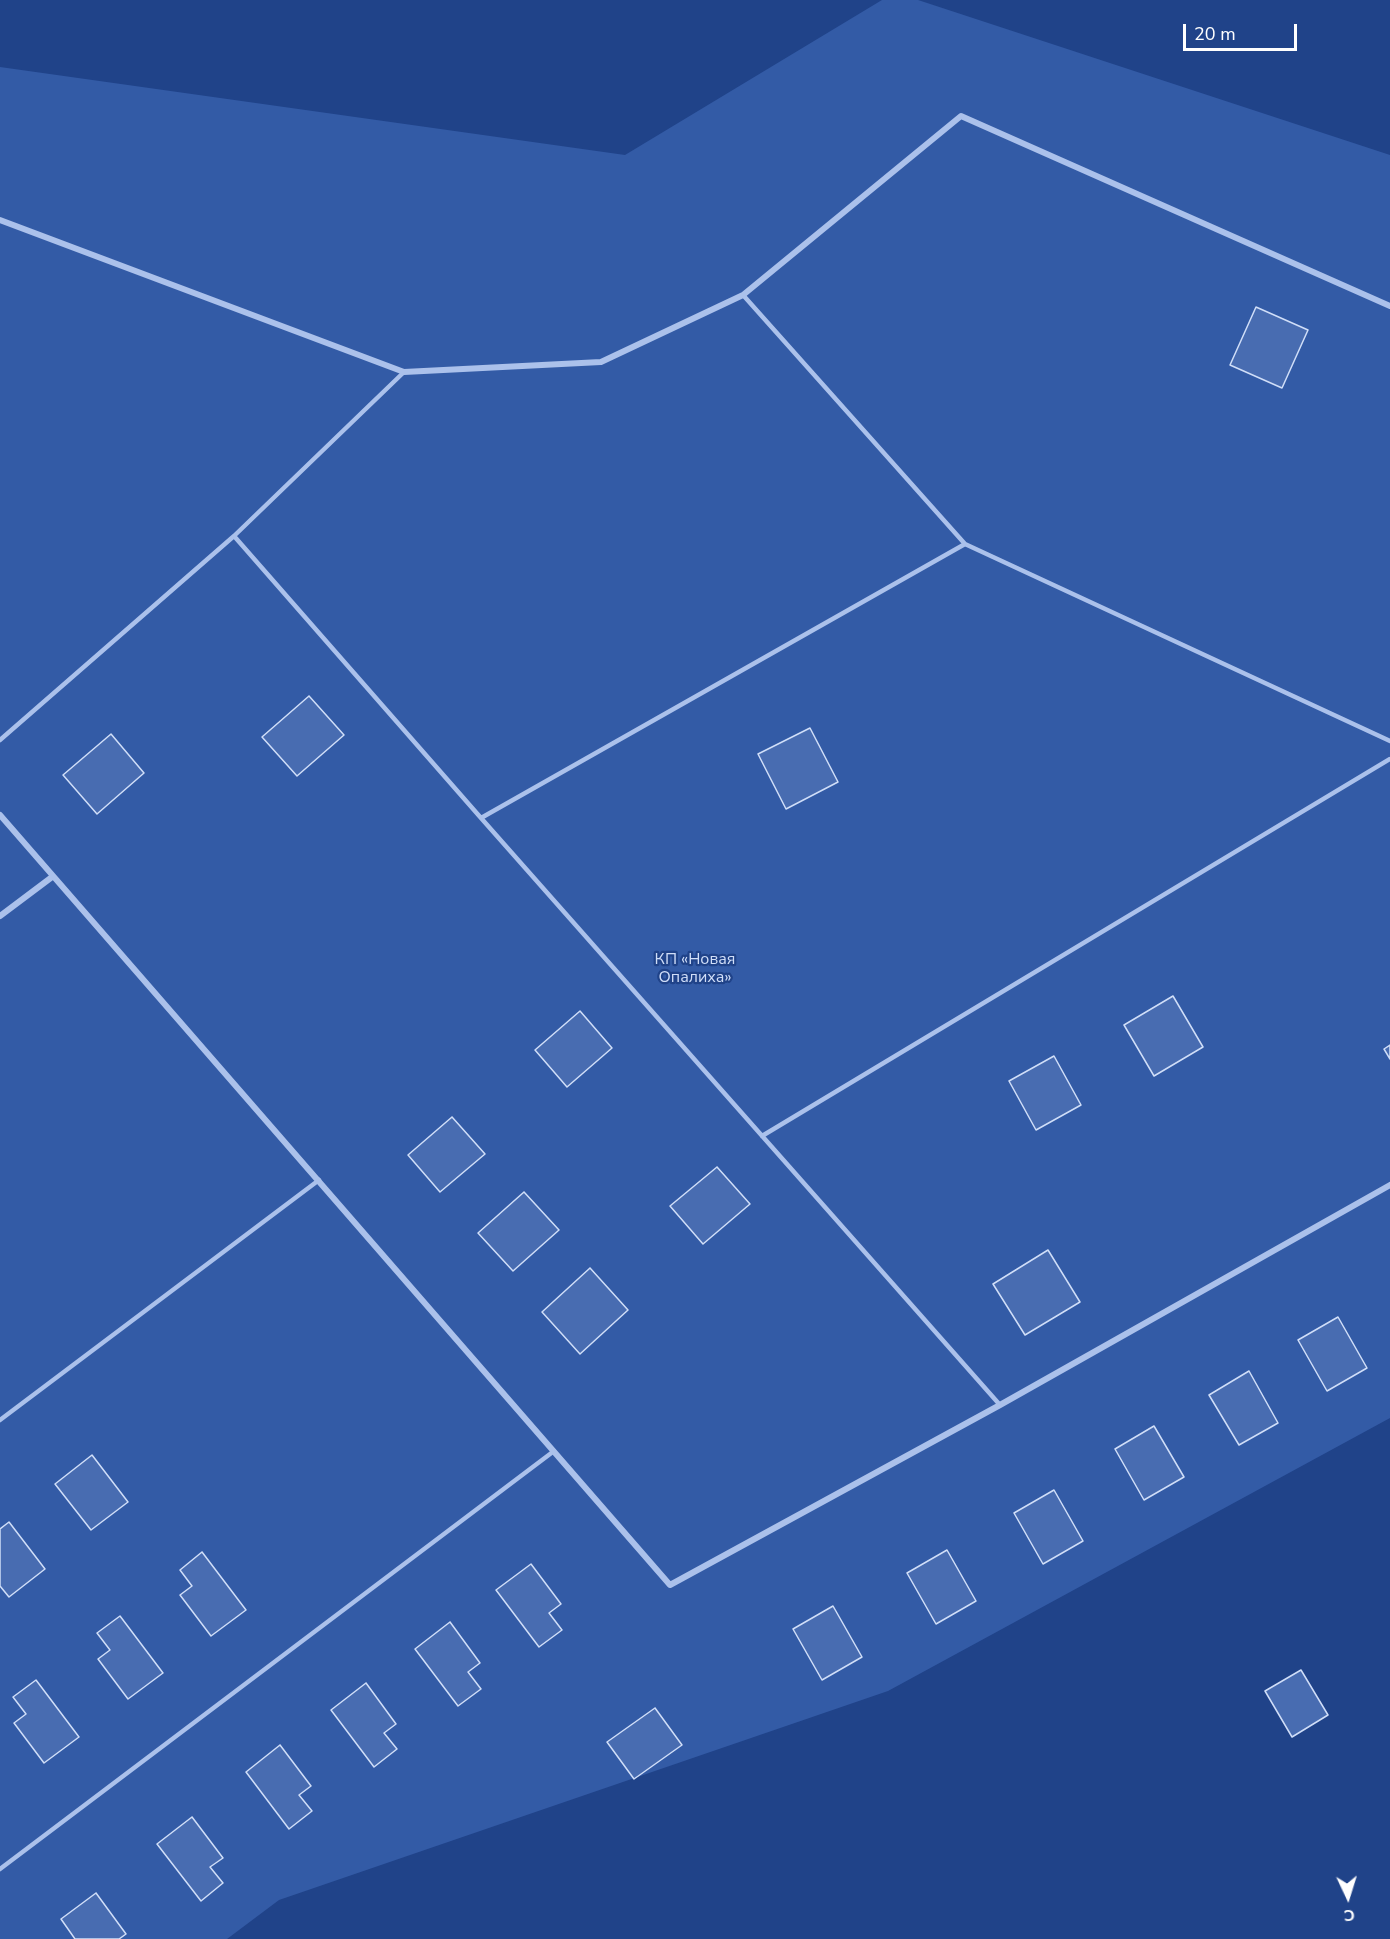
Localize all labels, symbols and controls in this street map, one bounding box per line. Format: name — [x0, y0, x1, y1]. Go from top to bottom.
scale bar — [1186, 12, 1300, 50]
text: 20 m — [1194, 22, 1236, 46]
park label: КП «Новая Опалиха» — [655, 950, 735, 988]
north arrow — [1318, 1867, 1378, 1927]
text: С — [1343, 1904, 1355, 1926]

